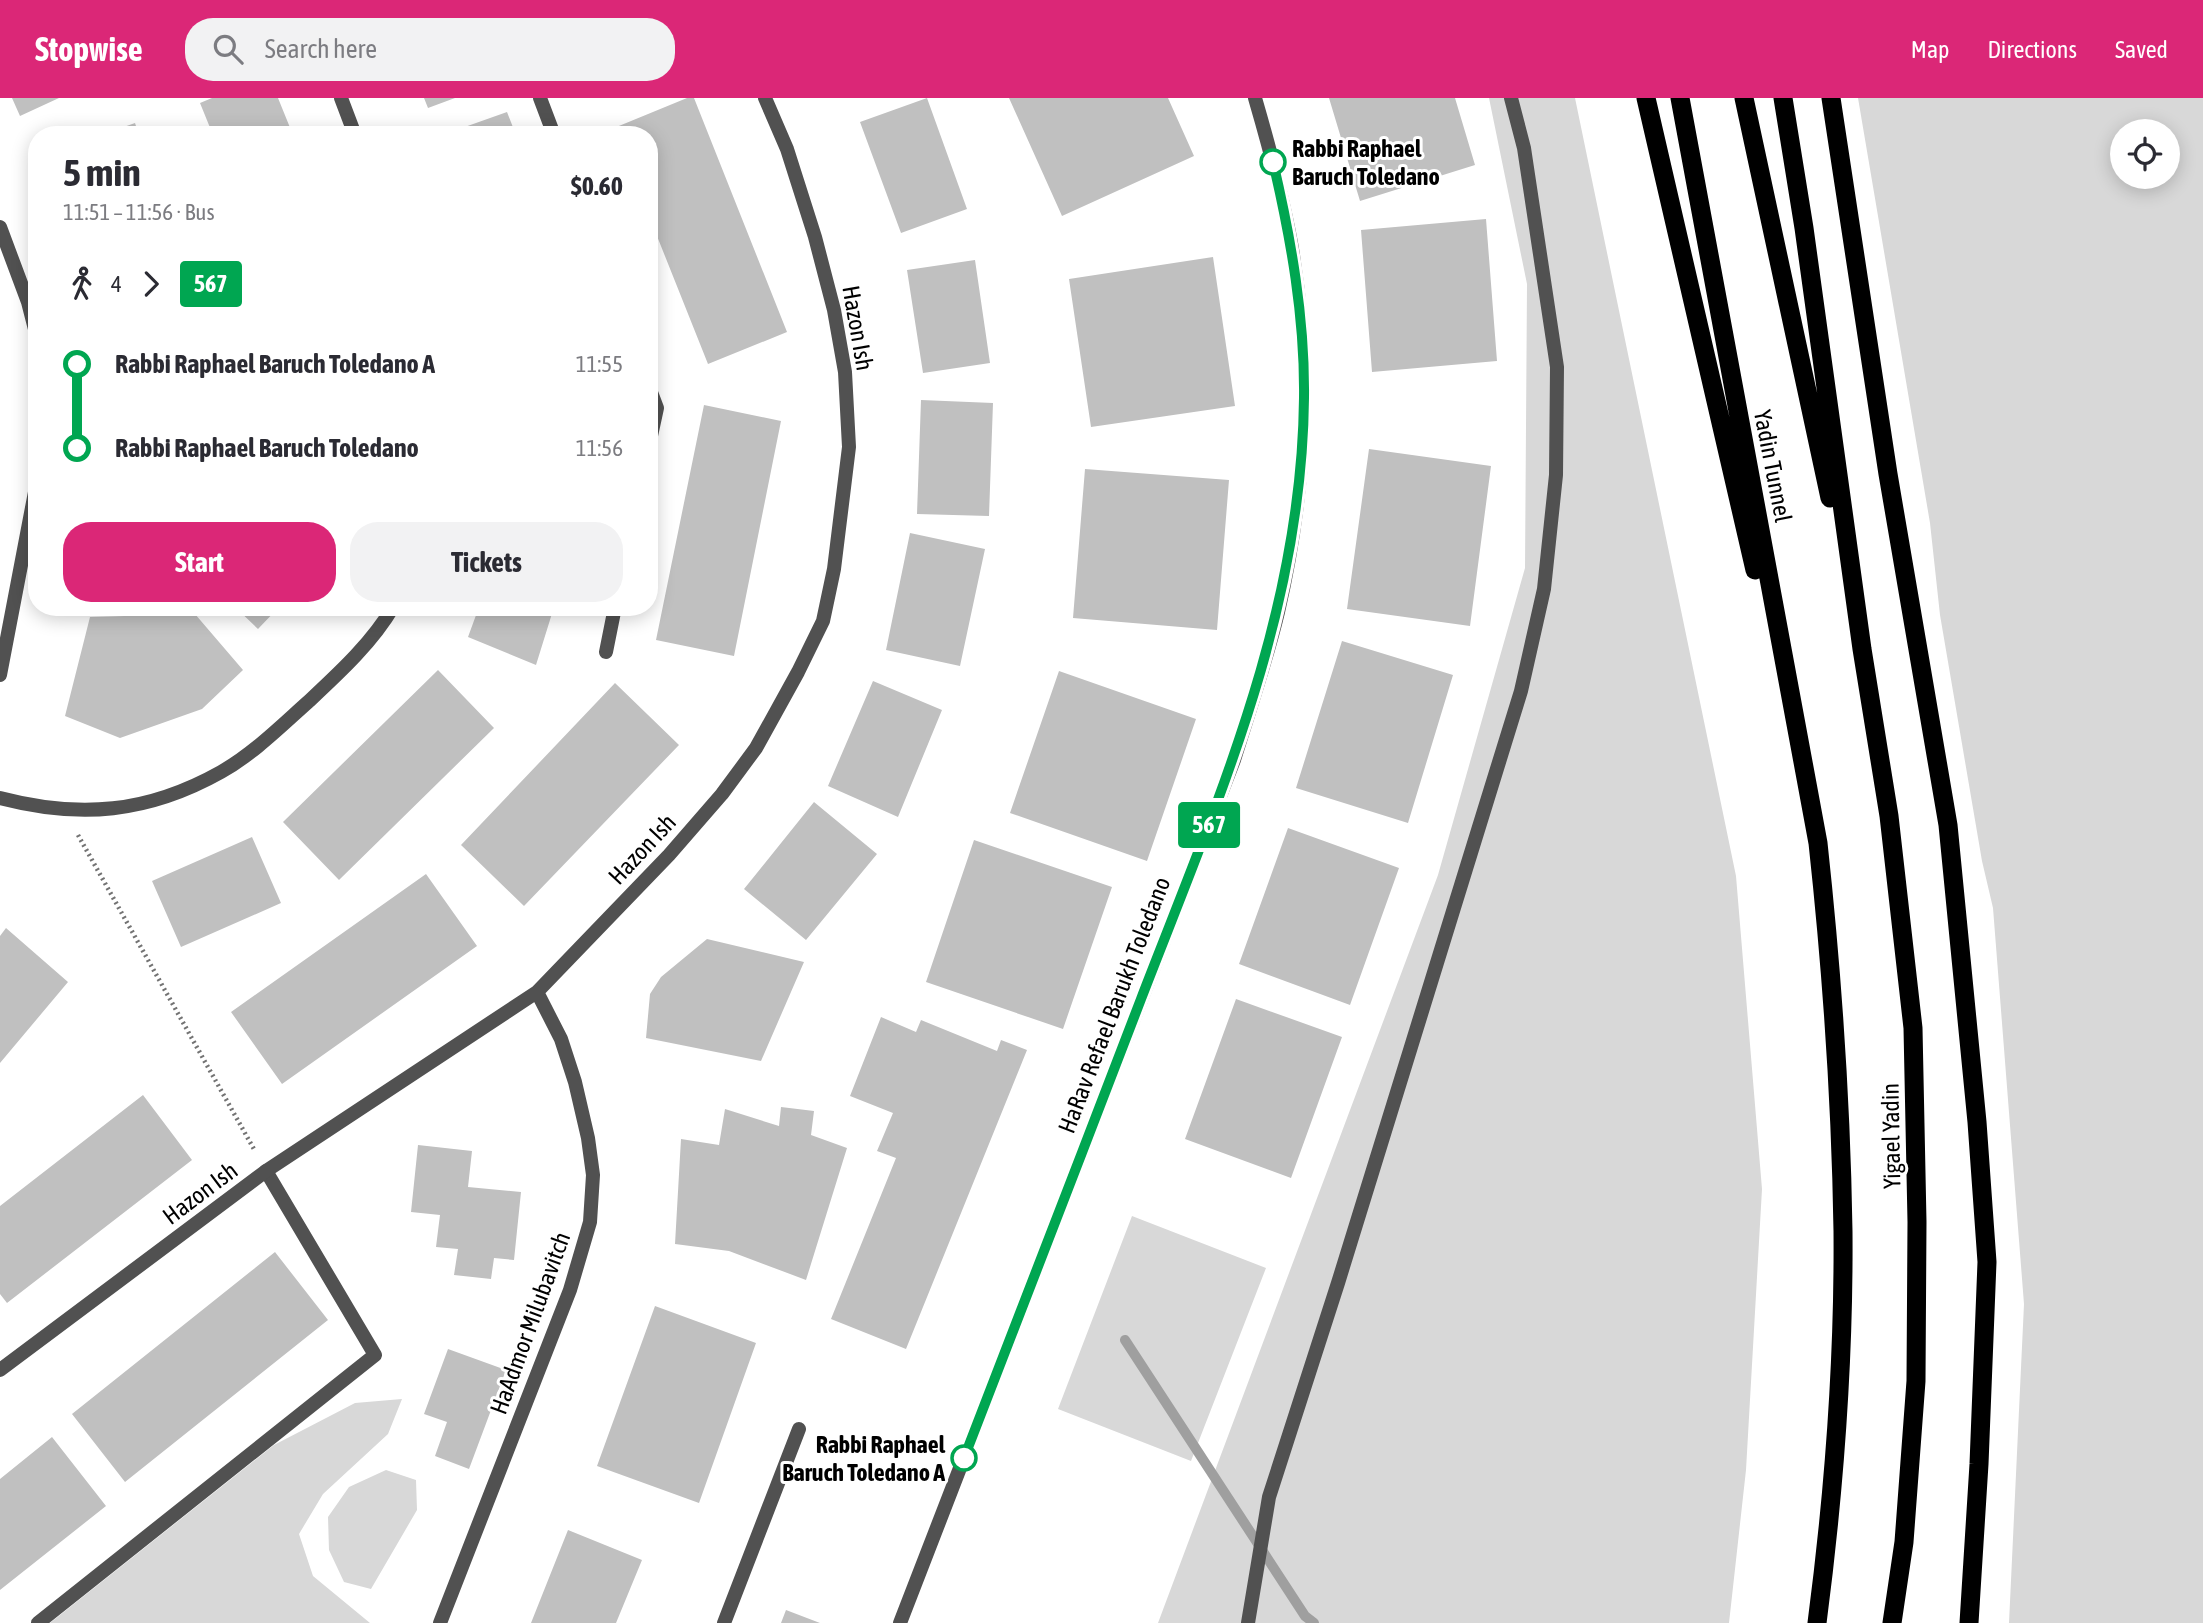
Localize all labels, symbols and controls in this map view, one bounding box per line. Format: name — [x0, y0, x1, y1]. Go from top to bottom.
search box — [185, 18, 675, 81]
text: Stopwise — [35, 30, 143, 68]
icon: search — [209, 30, 247, 68]
text: Search here — [265, 34, 377, 64]
text: Map — [1911, 36, 1949, 63]
text: Directions — [1987, 36, 2077, 63]
text: Saved — [2115, 36, 2168, 63]
map controls — [2110, 119, 2180, 189]
button: locate — [2110, 119, 2180, 189]
place label: Rabbi Raphael Baruch Toledano — [1292, 135, 1440, 190]
marker: Rabbi Raphael Baruch Toledano — [1260, 149, 1286, 175]
text: 5 min — [63, 151, 141, 194]
text: $0.60 — [571, 171, 623, 201]
text: 11:51 – 11:56 · Bus — [63, 199, 215, 225]
icon: walk — [63, 265, 101, 303]
icon: forward — [132, 265, 170, 303]
text: 567 — [194, 270, 228, 297]
text: 4 — [111, 271, 122, 297]
street label: Hazon Ish — [837, 283, 879, 373]
text: Rabbi Raphael Baruch Toledano A — [115, 349, 435, 379]
text: 11:55 — [576, 351, 623, 377]
street label: Yadin Tunnel — [1749, 408, 1797, 525]
text: Rabbi Raphael Baruch Toledano — [115, 433, 419, 463]
text: 11:56 — [576, 435, 623, 461]
button: Start — [63, 522, 336, 602]
button: Tickets — [350, 522, 623, 602]
line badge: 567 — [1169, 802, 1249, 848]
street label: Hazon Ish — [603, 808, 681, 890]
text: 567 — [1192, 811, 1226, 838]
street label: HaRav Refael Barukh Toledano — [1053, 873, 1175, 1137]
street label: Yigael Yadin — [1877, 1083, 1905, 1189]
street label: Hazon Ish — [158, 1156, 242, 1230]
street label: HaAdmor Milubavitch — [485, 1228, 575, 1418]
place label: Rabbi Raphael Baruch Toledano A — [782, 1431, 946, 1486]
marker: Rabbi Raphael Baruch Toledano A — [951, 1445, 977, 1471]

